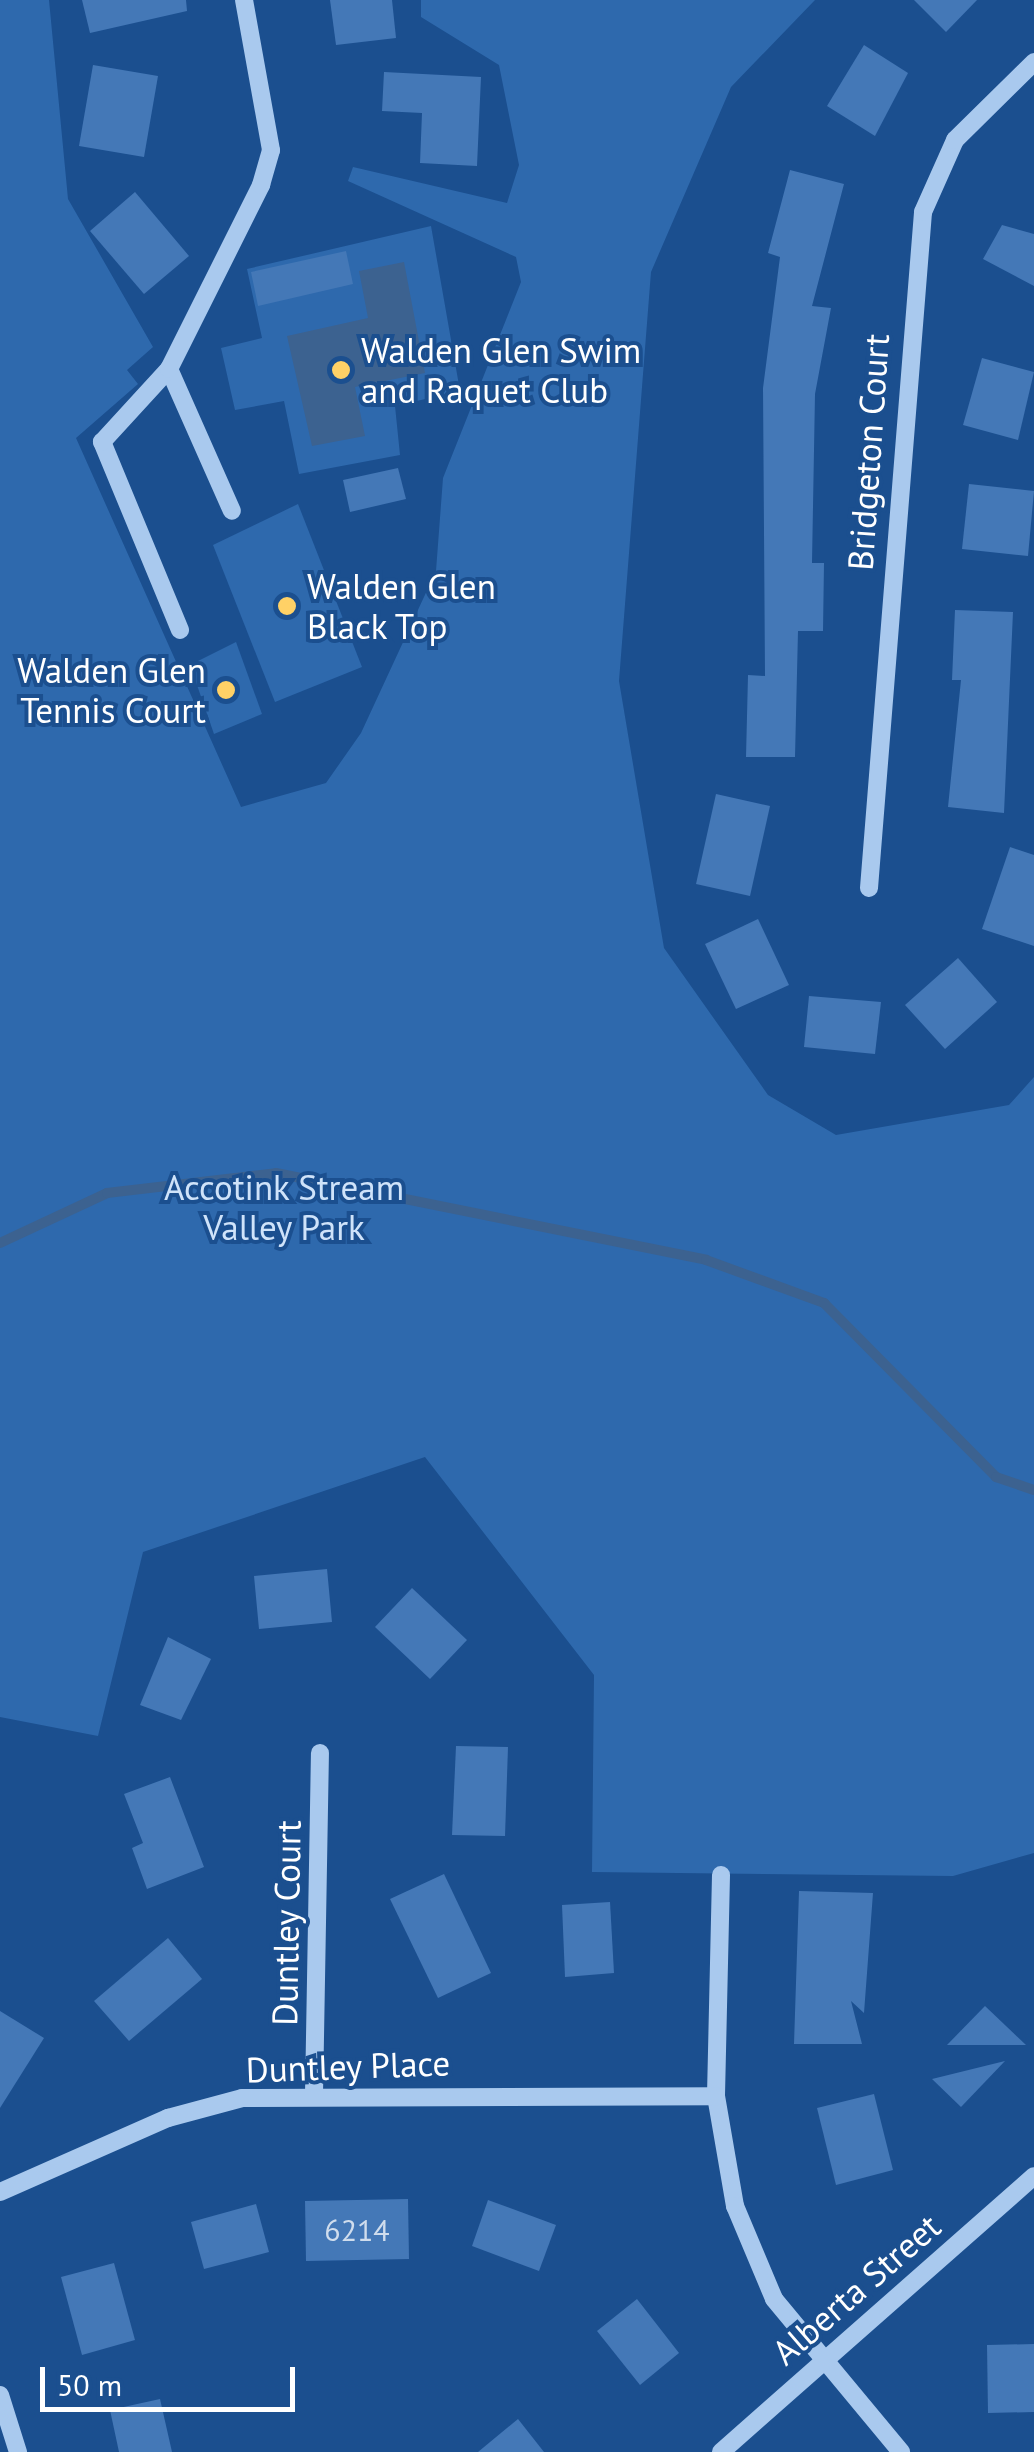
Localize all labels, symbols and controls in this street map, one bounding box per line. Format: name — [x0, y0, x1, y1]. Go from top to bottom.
place label: Walden Glen Swim and Raquet Club — [361, 329, 641, 411]
street label: Bridgeton Court — [839, 332, 897, 572]
marker: Walden Glen Swim and Raquet Club — [330, 359, 352, 381]
place label: Walden Glen Black Top — [307, 565, 496, 647]
marker: Walden Glen Black Top — [276, 595, 298, 617]
place label: Walden Glen Tennis Court — [17, 649, 206, 731]
marker: Walden Glen Tennis Court — [215, 679, 237, 701]
park label: Accotink Stream Valley Park — [163, 1166, 405, 1248]
street label: Duntley Court — [263, 1819, 309, 2027]
street label: Duntley Place — [245, 2041, 451, 2091]
street label: Alberta Street — [764, 2205, 948, 2373]
house number: 6214 — [324, 2212, 390, 2248]
scale bar — [45, 2347, 300, 2409]
text: 50 m — [57, 2365, 122, 2404]

